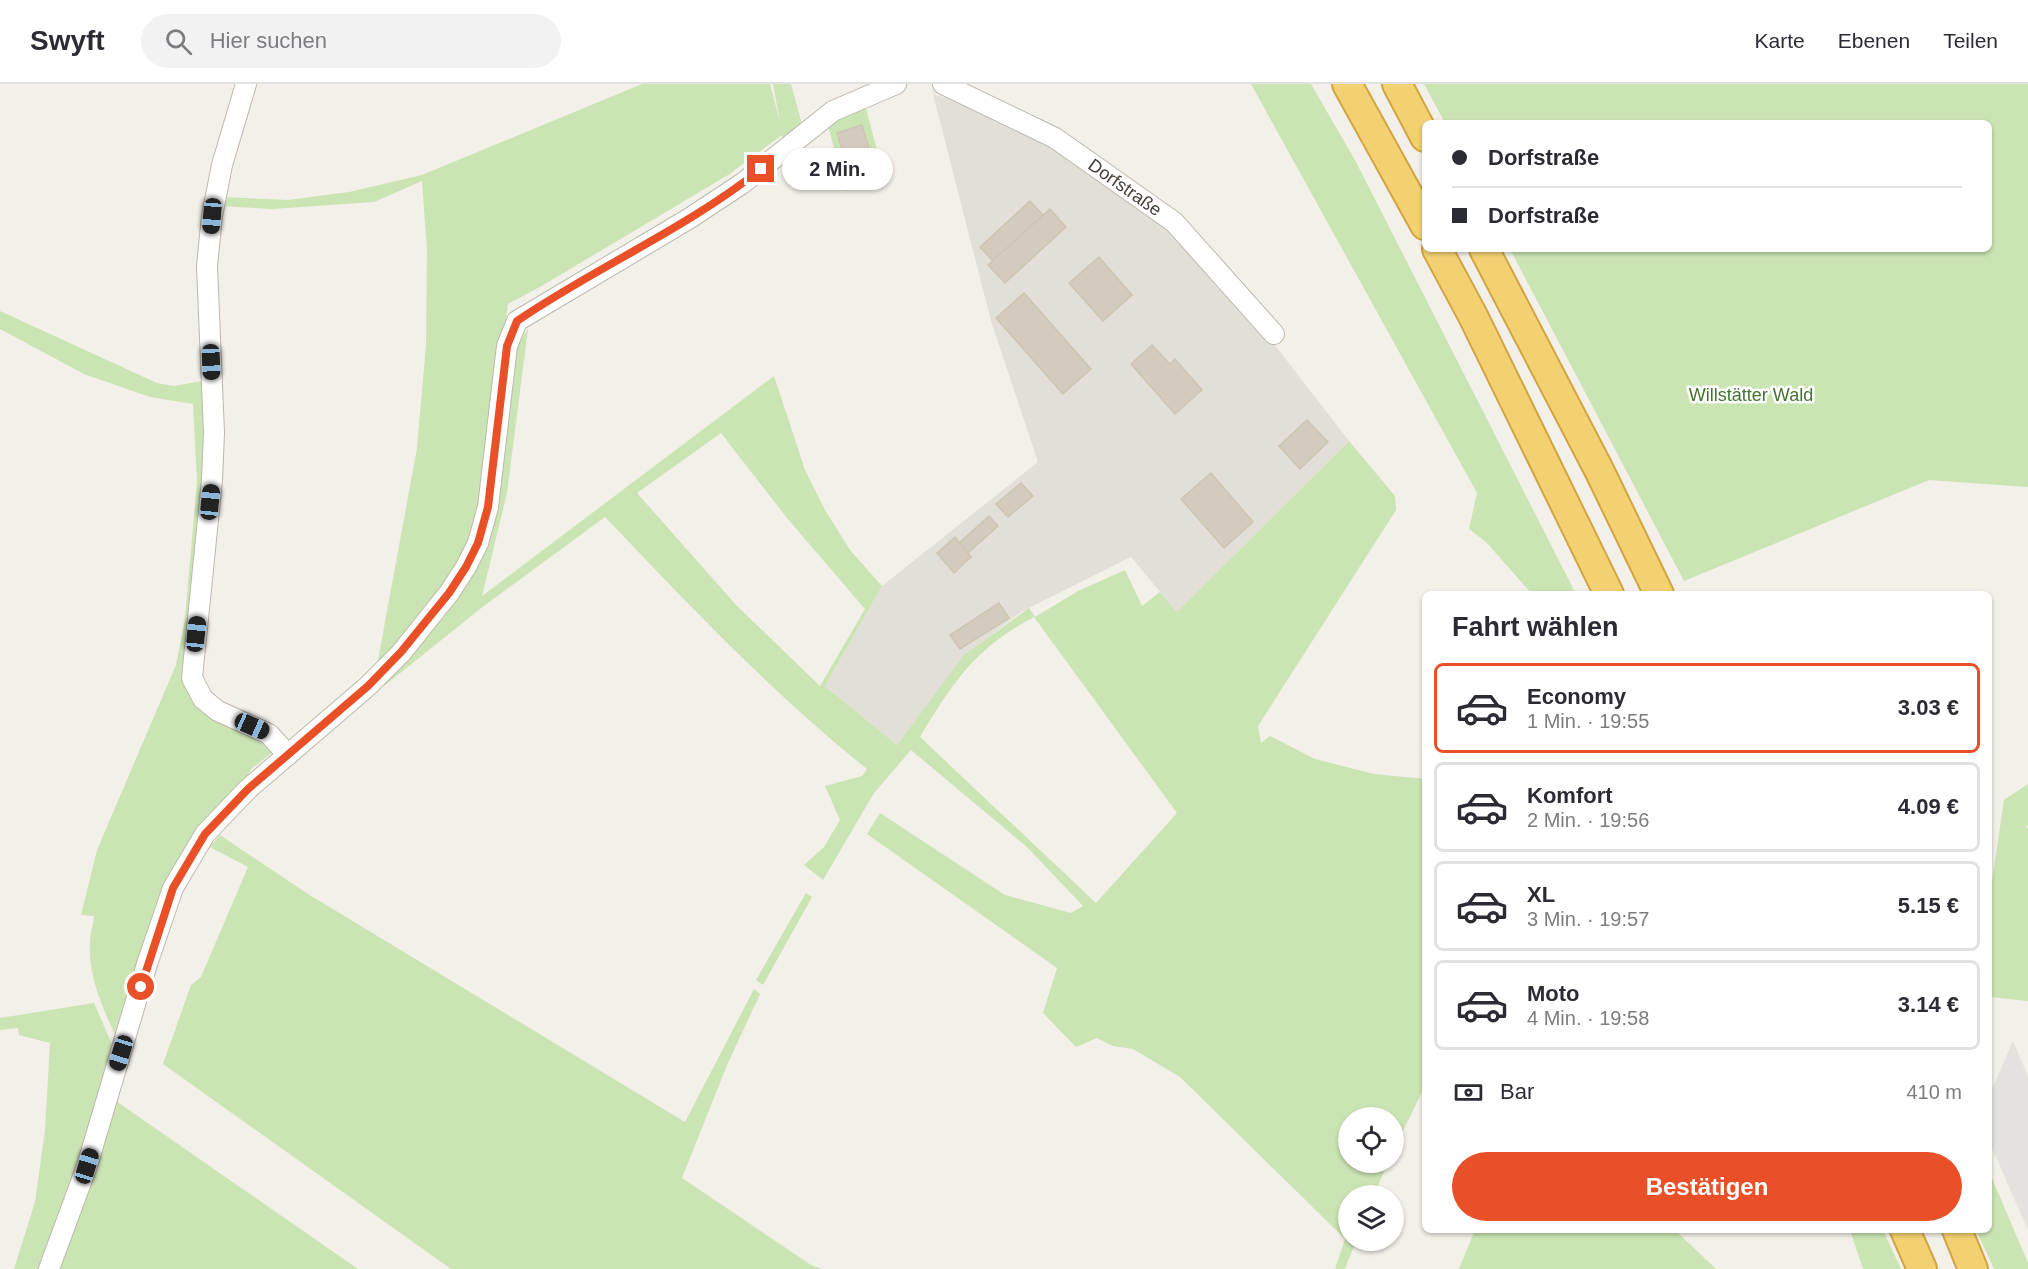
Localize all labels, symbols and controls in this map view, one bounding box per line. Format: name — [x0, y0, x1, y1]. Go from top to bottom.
search box — [141, 14, 561, 68]
text: Swyft — [30, 25, 105, 56]
icon: search — [162, 25, 195, 58]
text: Hier suchen — [210, 28, 327, 53]
text: Karte — [1755, 29, 1805, 52]
text: Ebenen — [1838, 29, 1910, 52]
text: Teilen — [1943, 29, 1998, 52]
text: Dorfstraße — [1488, 145, 1599, 170]
callout: 2 Min. — [782, 148, 893, 190]
route end — [747, 155, 774, 182]
street label: Dorfstraße — [1084, 155, 1166, 220]
text: 2 Min. — [809, 158, 866, 180]
car — [201, 197, 223, 235]
text: Dorfstraße — [1488, 203, 1599, 228]
car — [201, 344, 221, 380]
park label: Willstätter Wald — [1689, 385, 1813, 405]
car — [199, 483, 221, 521]
text: Fahrt wählen — [1452, 612, 1619, 642]
car — [185, 615, 207, 653]
icon: car — [1455, 681, 1509, 735]
text: Economy — [1527, 684, 1626, 709]
text: 3.03 € — [1898, 695, 1959, 720]
car — [232, 710, 272, 742]
text: 1 Min. · 19:55 — [1527, 710, 1649, 732]
icon: car — [1455, 780, 1509, 834]
text: Komfort — [1527, 783, 1613, 808]
text: 4.09 € — [1898, 794, 1959, 819]
text: 2 Min. · 19:56 — [1527, 809, 1649, 831]
icon: car — [1455, 879, 1509, 933]
text: XL — [1527, 882, 1555, 907]
text: 5.15 € — [1898, 893, 1959, 918]
text: 3 Min. · 19:57 — [1527, 908, 1649, 930]
route start — [127, 973, 154, 1000]
icon: car — [1455, 978, 1509, 1032]
text: Moto — [1527, 981, 1580, 1006]
text: 3.14 € — [1898, 992, 1959, 1017]
text: 4 Min. · 19:58 — [1527, 1007, 1649, 1029]
car — [107, 1033, 135, 1073]
icon: cash — [1452, 1076, 1485, 1109]
text: Bar — [1500, 1079, 1534, 1104]
text: 410 m — [1906, 1081, 1962, 1103]
map controls — [1338, 1107, 1404, 1251]
button: locate — [1338, 1107, 1404, 1173]
car — [73, 1146, 101, 1186]
button: Bestätigen — [1452, 1152, 1962, 1221]
button: layers — [1338, 1185, 1404, 1251]

